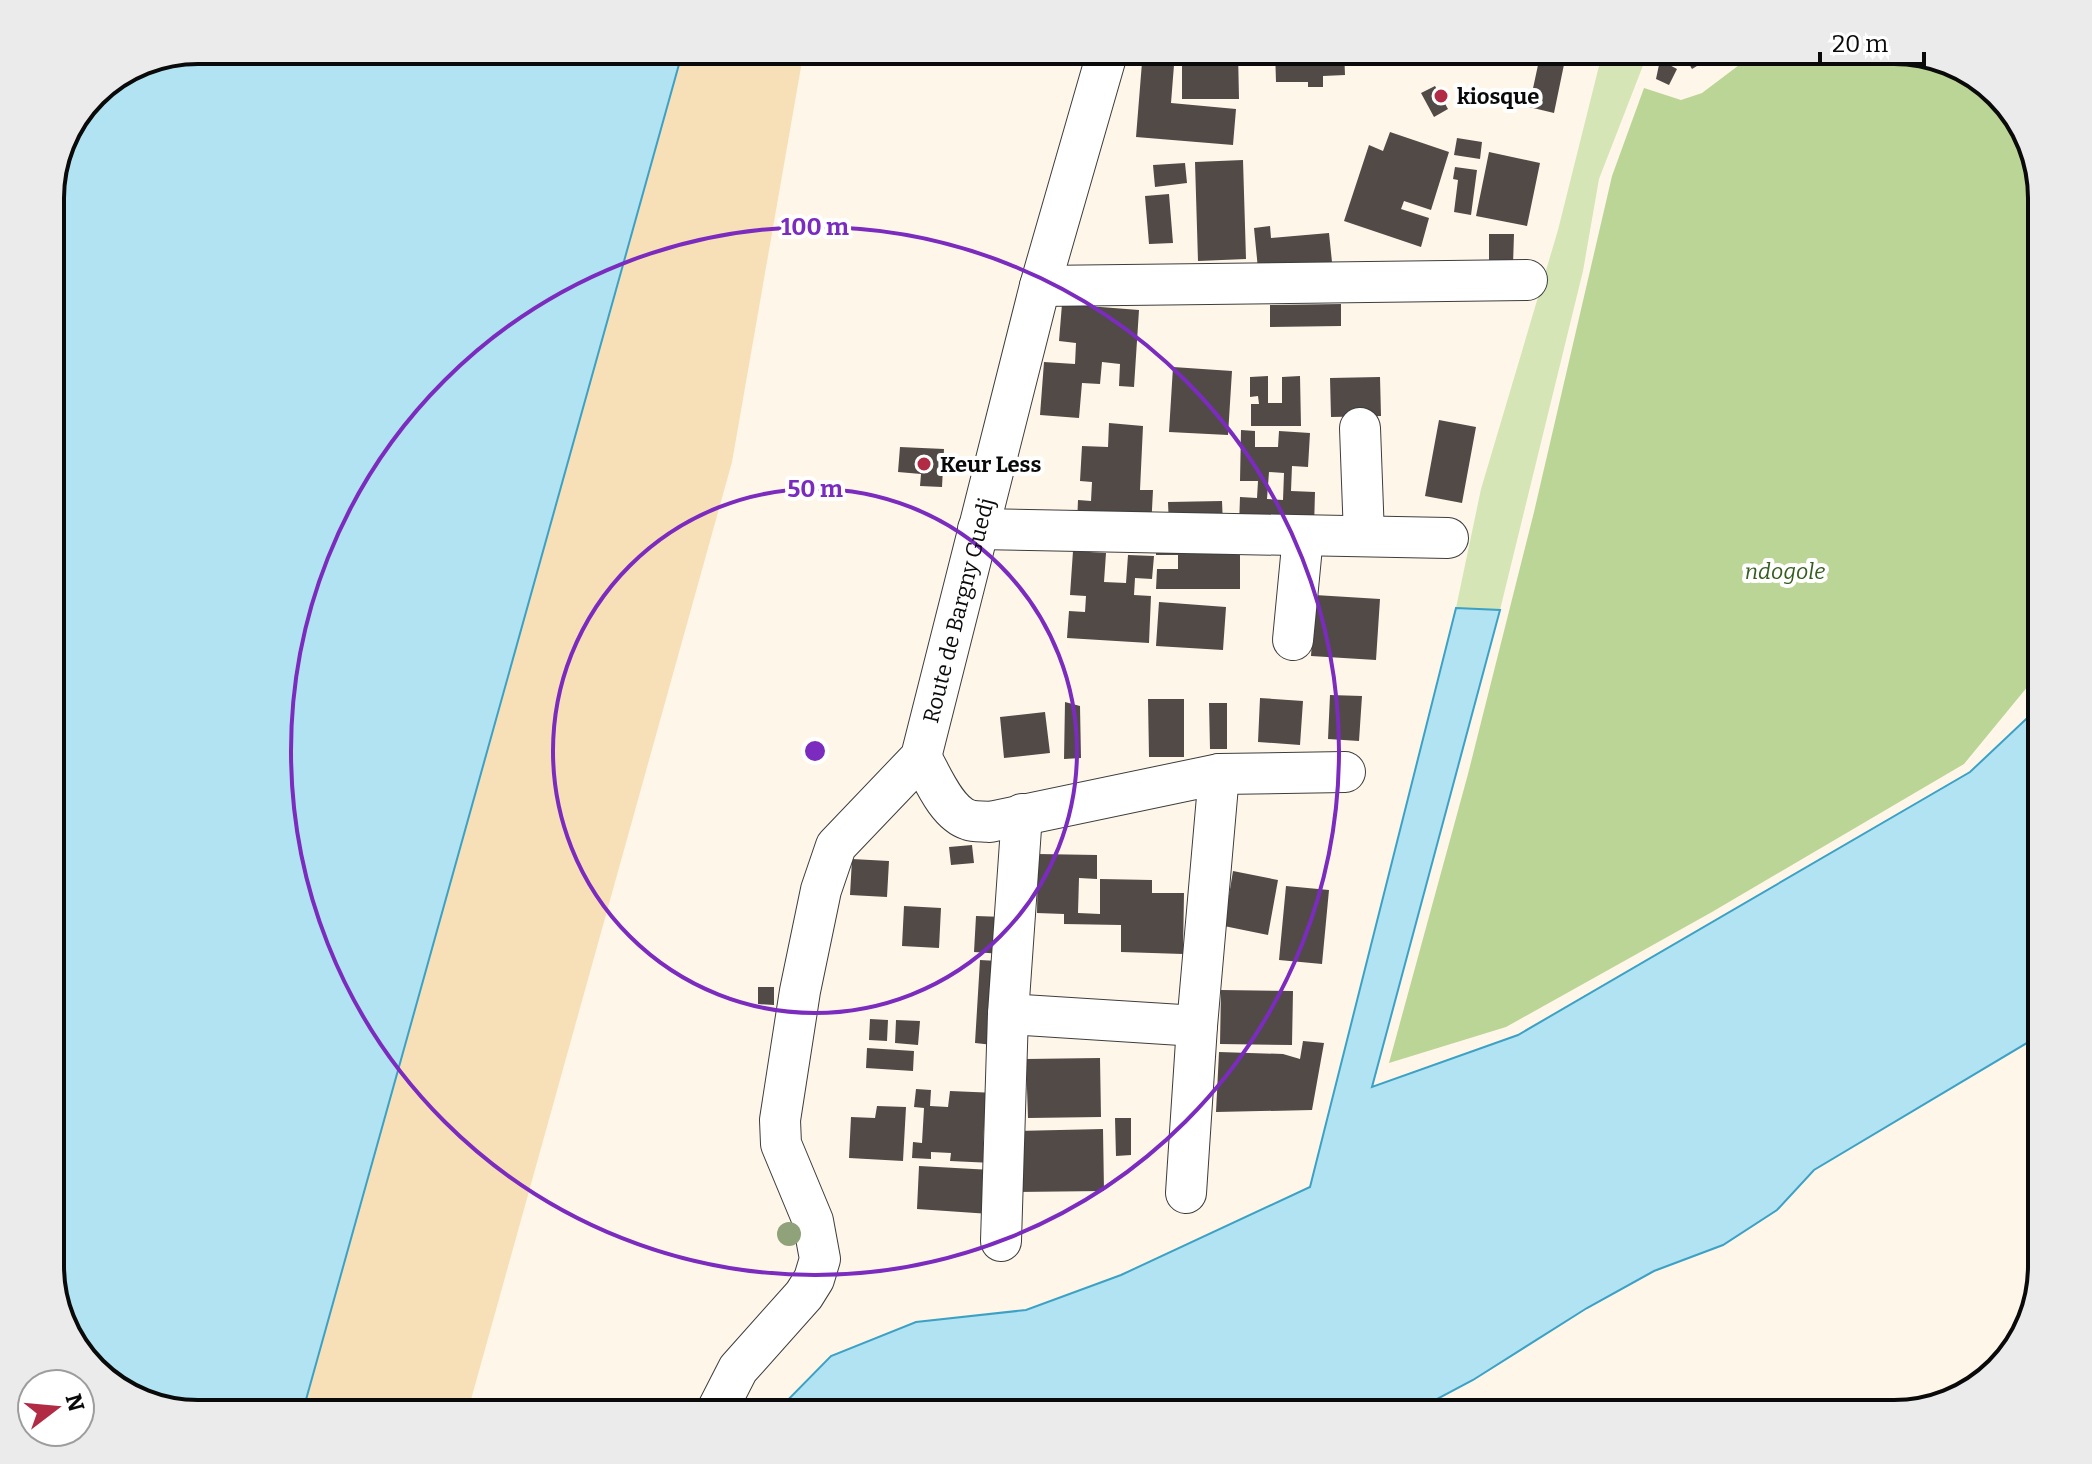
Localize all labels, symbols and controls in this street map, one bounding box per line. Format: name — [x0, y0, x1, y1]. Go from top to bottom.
scale bar — [1820, 16, 1924, 66]
text: 20 m — [1832, 30, 1888, 58]
place label: kiosque — [1457, 83, 1539, 110]
marker: kiosque — [1432, 87, 1450, 105]
text: 100 m — [781, 213, 849, 241]
place label: Keur Less — [940, 451, 1041, 478]
marker: Keur Less — [915, 455, 933, 473]
text: 50 m — [787, 475, 843, 503]
street label: Route de Bargny Guedj — [917, 495, 999, 726]
park label: ndogole — [1745, 558, 1825, 585]
centre of rings — [801, 737, 829, 765]
north arrow — [16, 1368, 96, 1448]
text: N — [59, 1391, 90, 1415]

